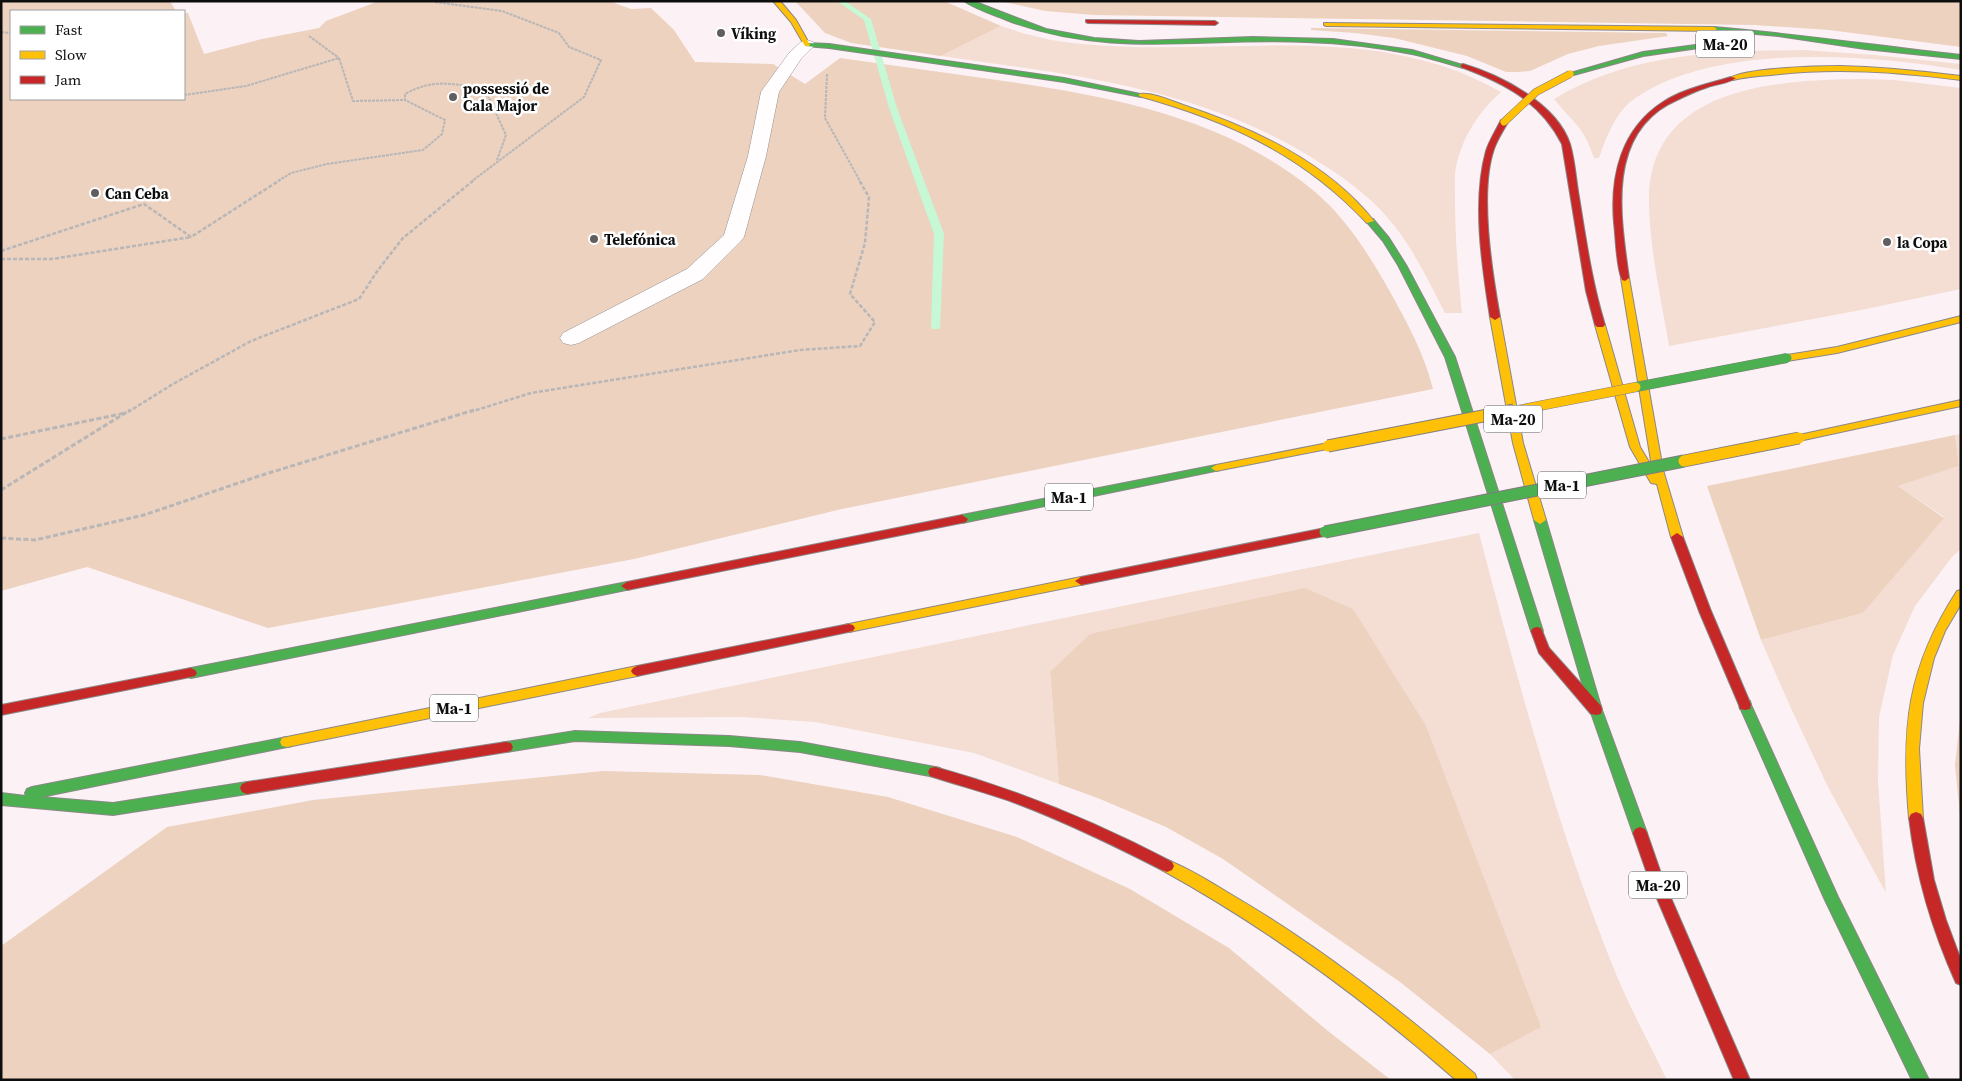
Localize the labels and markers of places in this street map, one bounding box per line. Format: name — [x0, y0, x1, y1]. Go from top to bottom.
place label: Víking — [731, 23, 776, 44]
marker: Víking — [715, 27, 727, 39]
place label: possessió de Cala Major — [463, 78, 549, 116]
marker: possessió de Cala Major — [447, 91, 459, 103]
place label: Can Ceba — [105, 183, 170, 204]
marker: Can Ceba — [89, 187, 101, 199]
place label: Telefónica — [604, 229, 677, 250]
place label: la Copa — [1897, 232, 1949, 253]
marker: Telefónica — [588, 233, 600, 245]
marker: la Copa — [1881, 236, 1893, 248]

